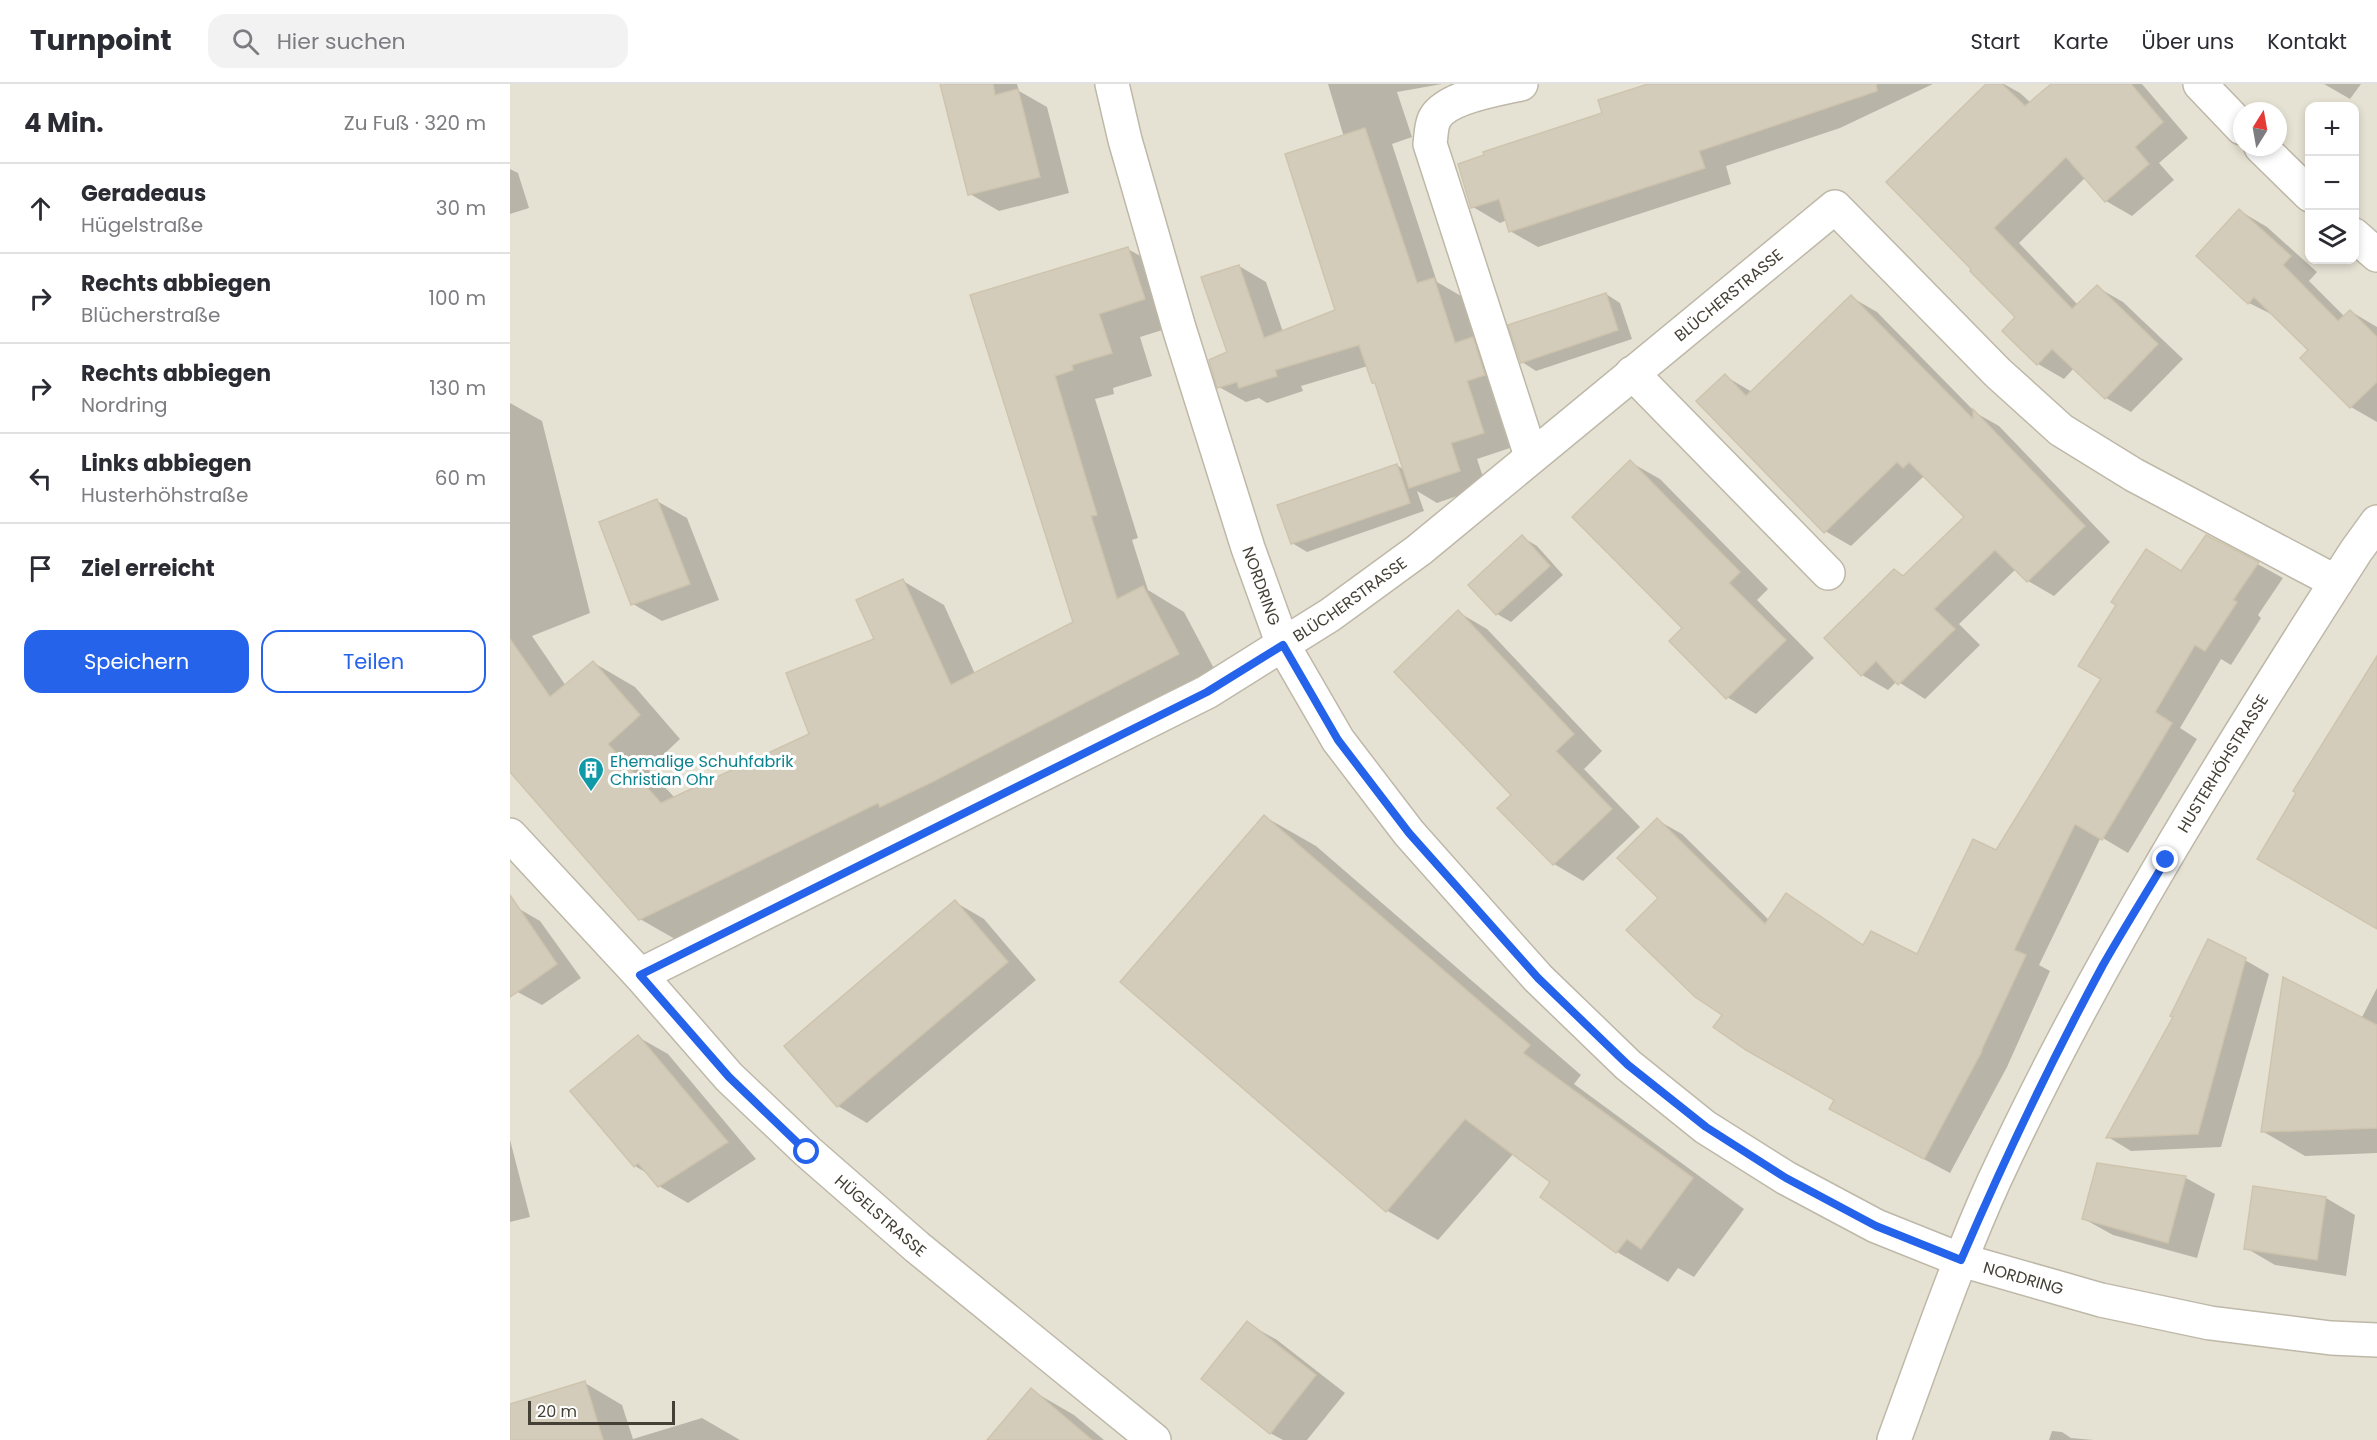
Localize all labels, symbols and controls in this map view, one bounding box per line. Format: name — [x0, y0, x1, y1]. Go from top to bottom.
search box — [208, 14, 628, 68]
text: Turnpoint — [30, 21, 172, 60]
icon: search — [229, 25, 262, 58]
text: Hier suchen — [277, 26, 406, 57]
text: Start — [1971, 27, 2020, 56]
text: Karte — [2053, 27, 2109, 56]
text: Über uns — [2142, 27, 2234, 56]
text: Kontakt — [2267, 27, 2347, 56]
north arrow — [2233, 102, 2287, 156]
map controls — [2305, 102, 2359, 264]
button: + — [2305, 102, 2359, 156]
text: 4 Min. — [24, 105, 104, 141]
text: Zu Fuß · 320 m — [344, 109, 486, 137]
button: − — [2305, 156, 2359, 210]
text: Geradeaus — [81, 178, 206, 209]
icon: ahead — [24, 192, 57, 225]
text: 30 m — [436, 194, 486, 222]
button: layers — [2305, 210, 2359, 264]
text: Hügelstraße — [81, 211, 203, 239]
street label: BLÜCHERSTRASSE — [1669, 244, 1788, 347]
text: Rechts abbiegen — [81, 268, 271, 299]
icon: right — [24, 282, 57, 315]
text: 100 m — [429, 284, 486, 312]
text: Blücherstraße — [81, 301, 221, 329]
text: Rechts abbiegen — [81, 358, 271, 389]
icon: right — [24, 372, 57, 405]
text: 130 m — [429, 374, 486, 402]
text: Nordring — [81, 391, 168, 419]
text: Links abbiegen — [81, 448, 252, 479]
icon: left — [24, 462, 57, 495]
text: 60 m — [435, 464, 486, 492]
text: Husterhöhstraße — [81, 481, 248, 509]
street label: NORDRING — [1236, 544, 1286, 629]
icon: arrive — [24, 552, 57, 585]
street label: BLÜCHERSTRASSE — [1288, 552, 1412, 648]
text: Ziel erreicht — [81, 553, 215, 584]
button: Speichern — [24, 630, 249, 693]
button: Teilen — [261, 630, 486, 693]
street label: HUSTERHÖHSTRASSE — [2172, 690, 2274, 837]
place label: Ehemalige Schuhfabrik Christian Ohr — [610, 750, 794, 791]
building icon: Ehemalige Schuhfabrik Christian Ohr — [576, 755, 606, 793]
route end — [2152, 846, 2178, 872]
route start — [793, 1138, 819, 1164]
street label: HÜGELSTRASSE — [830, 1169, 931, 1262]
street label: NORDRING — [1981, 1256, 2066, 1301]
scale bar — [528, 1398, 675, 1426]
text: 20 m — [537, 1400, 577, 1423]

